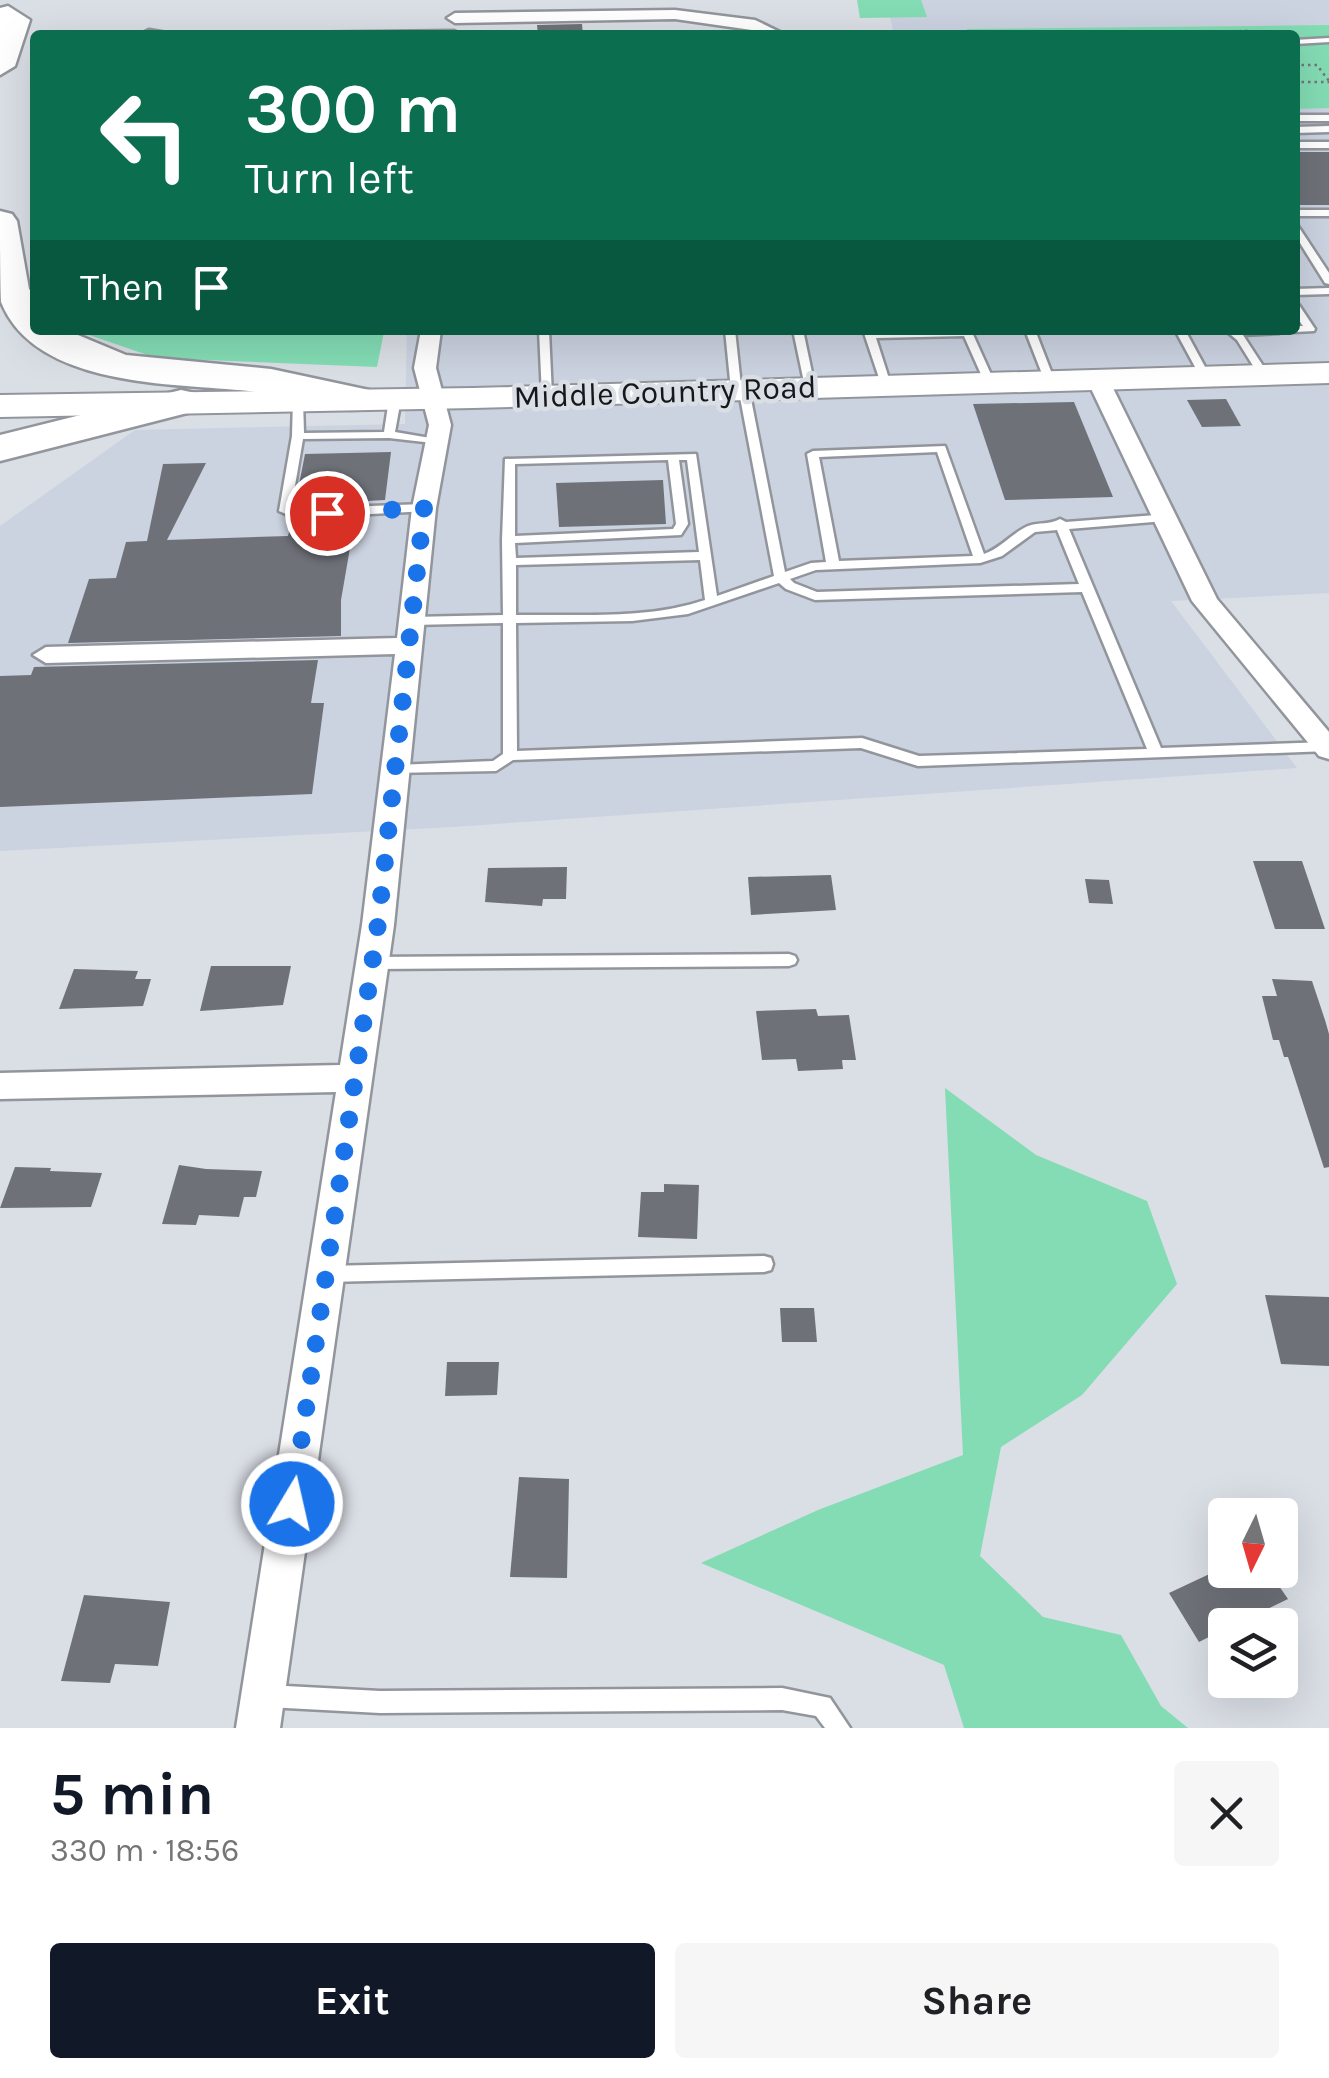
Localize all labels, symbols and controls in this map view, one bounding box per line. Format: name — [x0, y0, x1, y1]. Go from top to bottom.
text: 300 m — [245, 68, 461, 150]
icon: left — [80, 70, 210, 200]
text: Turn left — [245, 152, 414, 204]
icon: arrive — [184, 260, 239, 315]
text: Then — [80, 265, 164, 310]
street label: Middle Country Road — [513, 368, 817, 416]
pin — [285, 471, 370, 556]
icon: arrive — [300, 486, 355, 541]
position arrow — [240, 1452, 344, 1556]
north arrow — [1208, 1498, 1298, 1588]
map controls — [1208, 1498, 1298, 1698]
button: layers — [1208, 1608, 1298, 1698]
text: 5 min — [50, 1759, 214, 1829]
button: close — [1174, 1761, 1279, 1866]
text: 330 m · 18:56 — [50, 1832, 239, 1869]
button: Exit — [50, 1943, 655, 2058]
button: Share — [675, 1943, 1279, 2058]

